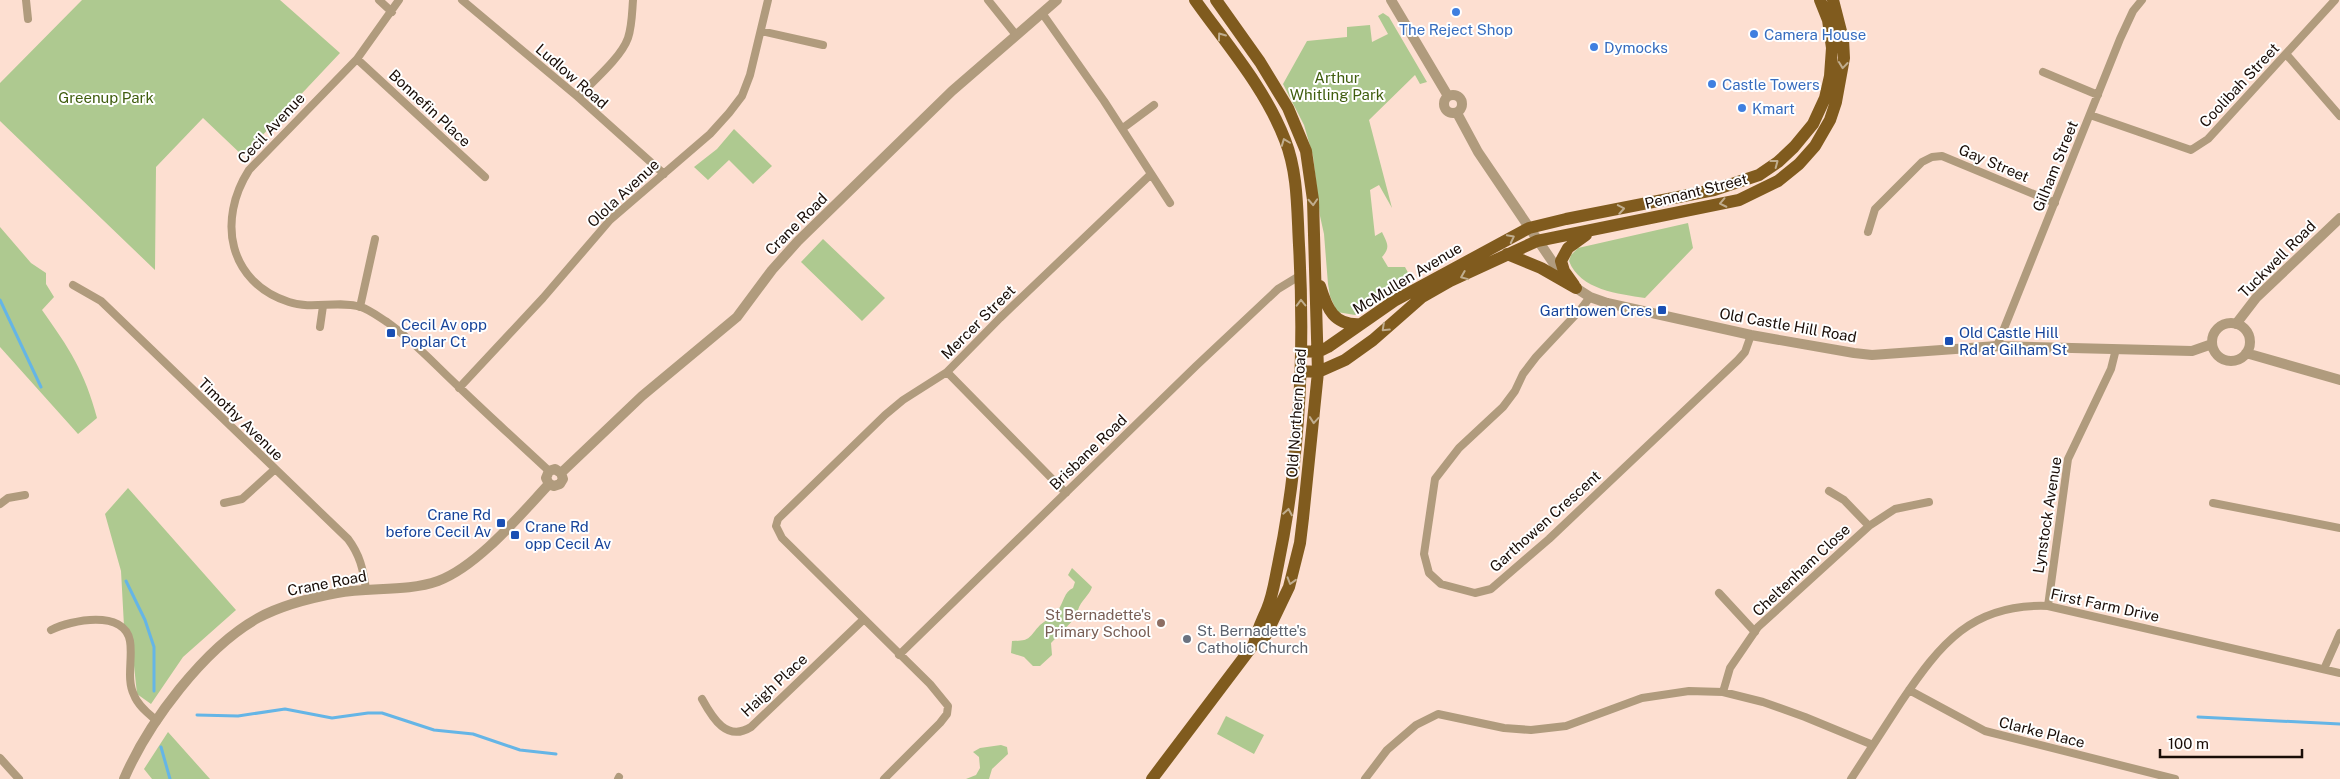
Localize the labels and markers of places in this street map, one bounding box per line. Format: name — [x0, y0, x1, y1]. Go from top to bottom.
marker: The Reject Shop — [1450, 6, 1462, 18]
place label: The Reject Shop — [1399, 21, 1513, 38]
place label: Camera House — [1764, 26, 1866, 43]
marker: Camera House — [1748, 28, 1760, 40]
place label: Dymocks — [1604, 39, 1668, 56]
marker: Dymocks — [1588, 41, 1600, 53]
place label: Castle Towers — [1722, 76, 1820, 93]
marker: Castle Towers — [1706, 78, 1718, 90]
place label: Kmart — [1752, 100, 1795, 117]
marker: Kmart — [1736, 102, 1748, 114]
place label: Garthowen Cres — [1540, 302, 1652, 319]
marker: Garthowen Cres — [1656, 304, 1668, 316]
place label: Cecil Av opp Poplar Ct — [401, 316, 487, 350]
place label: Old Castle Hill Rd at Gilham St — [1959, 324, 2068, 358]
marker: Cecil Av opp Poplar Ct — [385, 327, 397, 339]
marker: Old Castle Hill Rd at Gilham St — [1943, 335, 1955, 347]
place label: Crane Rd before Cecil Av — [386, 506, 491, 540]
marker: Crane Rd before Cecil Av — [495, 517, 507, 529]
place label: Crane Rd opp Cecil Av — [525, 518, 611, 552]
marker: Crane Rd opp Cecil Av — [509, 529, 521, 541]
place label: St Bernadette's Primary School — [1045, 606, 1151, 640]
marker: St Bernadette's Primary School — [1155, 617, 1167, 629]
place label: St. Bernadette's Catholic Church — [1197, 622, 1308, 656]
marker: St. Bernadette's Catholic Church — [1181, 633, 1193, 645]

